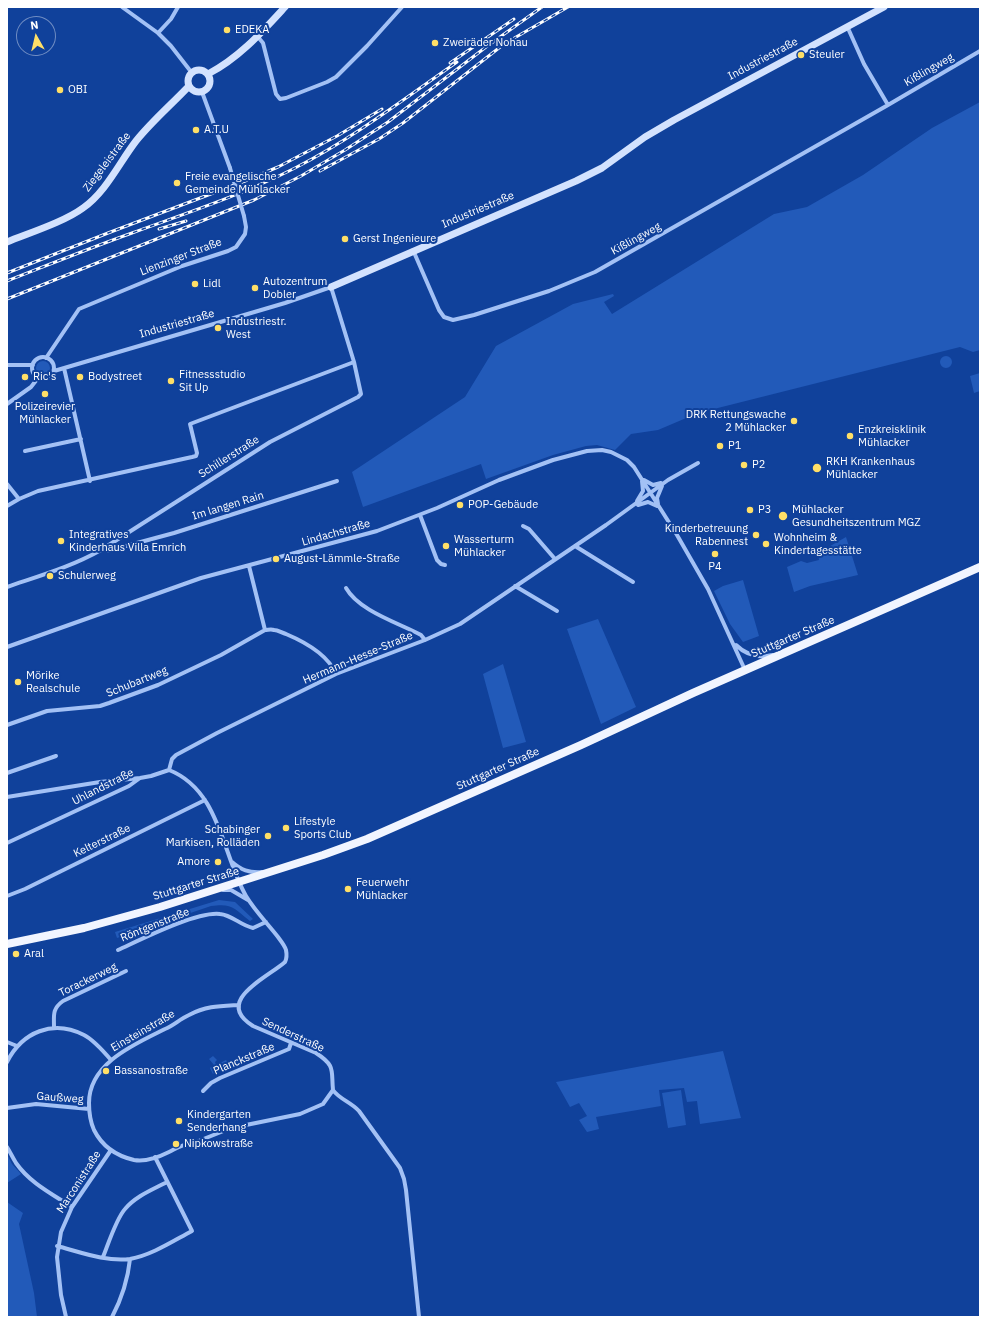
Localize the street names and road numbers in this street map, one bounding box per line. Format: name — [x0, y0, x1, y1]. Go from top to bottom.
street label: Industriestraße — [726, 35, 800, 83]
street label: Kißlingweg — [902, 51, 956, 89]
street label: Ziegeleistraße — [80, 130, 134, 194]
street label: Industriestraße — [440, 189, 516, 231]
street label: Kißlingweg — [609, 220, 663, 258]
street label: Lienzinger Straße — [138, 235, 224, 279]
street label: Industriestraße — [138, 307, 216, 341]
street label: Schillerstraße — [196, 433, 262, 481]
street label: Im langen Rain — [191, 489, 265, 523]
street label: Lindachstraße — [300, 517, 372, 549]
street label: Stuttgarter Straße — [749, 613, 837, 661]
street label: Hermann-Hesse-Straße — [301, 629, 415, 687]
street label: Schubartweg — [104, 664, 170, 700]
street label: Stuttgarter Straße — [454, 745, 542, 793]
street label: Uhlandstraße — [70, 766, 136, 808]
street label: Kelterstraße — [71, 822, 133, 860]
street label: Stuttgarter Straße — [151, 865, 241, 903]
street label: Röntgenstraße — [119, 905, 191, 945]
street label: Torackerweg — [57, 960, 119, 1000]
street label: Einsteinstraße — [109, 1007, 177, 1055]
street label: Senderstraße — [260, 1015, 326, 1055]
street label: Planckstraße — [211, 1040, 277, 1078]
street label: Gaußweg — [36, 1090, 84, 1106]
street label: Marconistraße — [54, 1148, 104, 1216]

